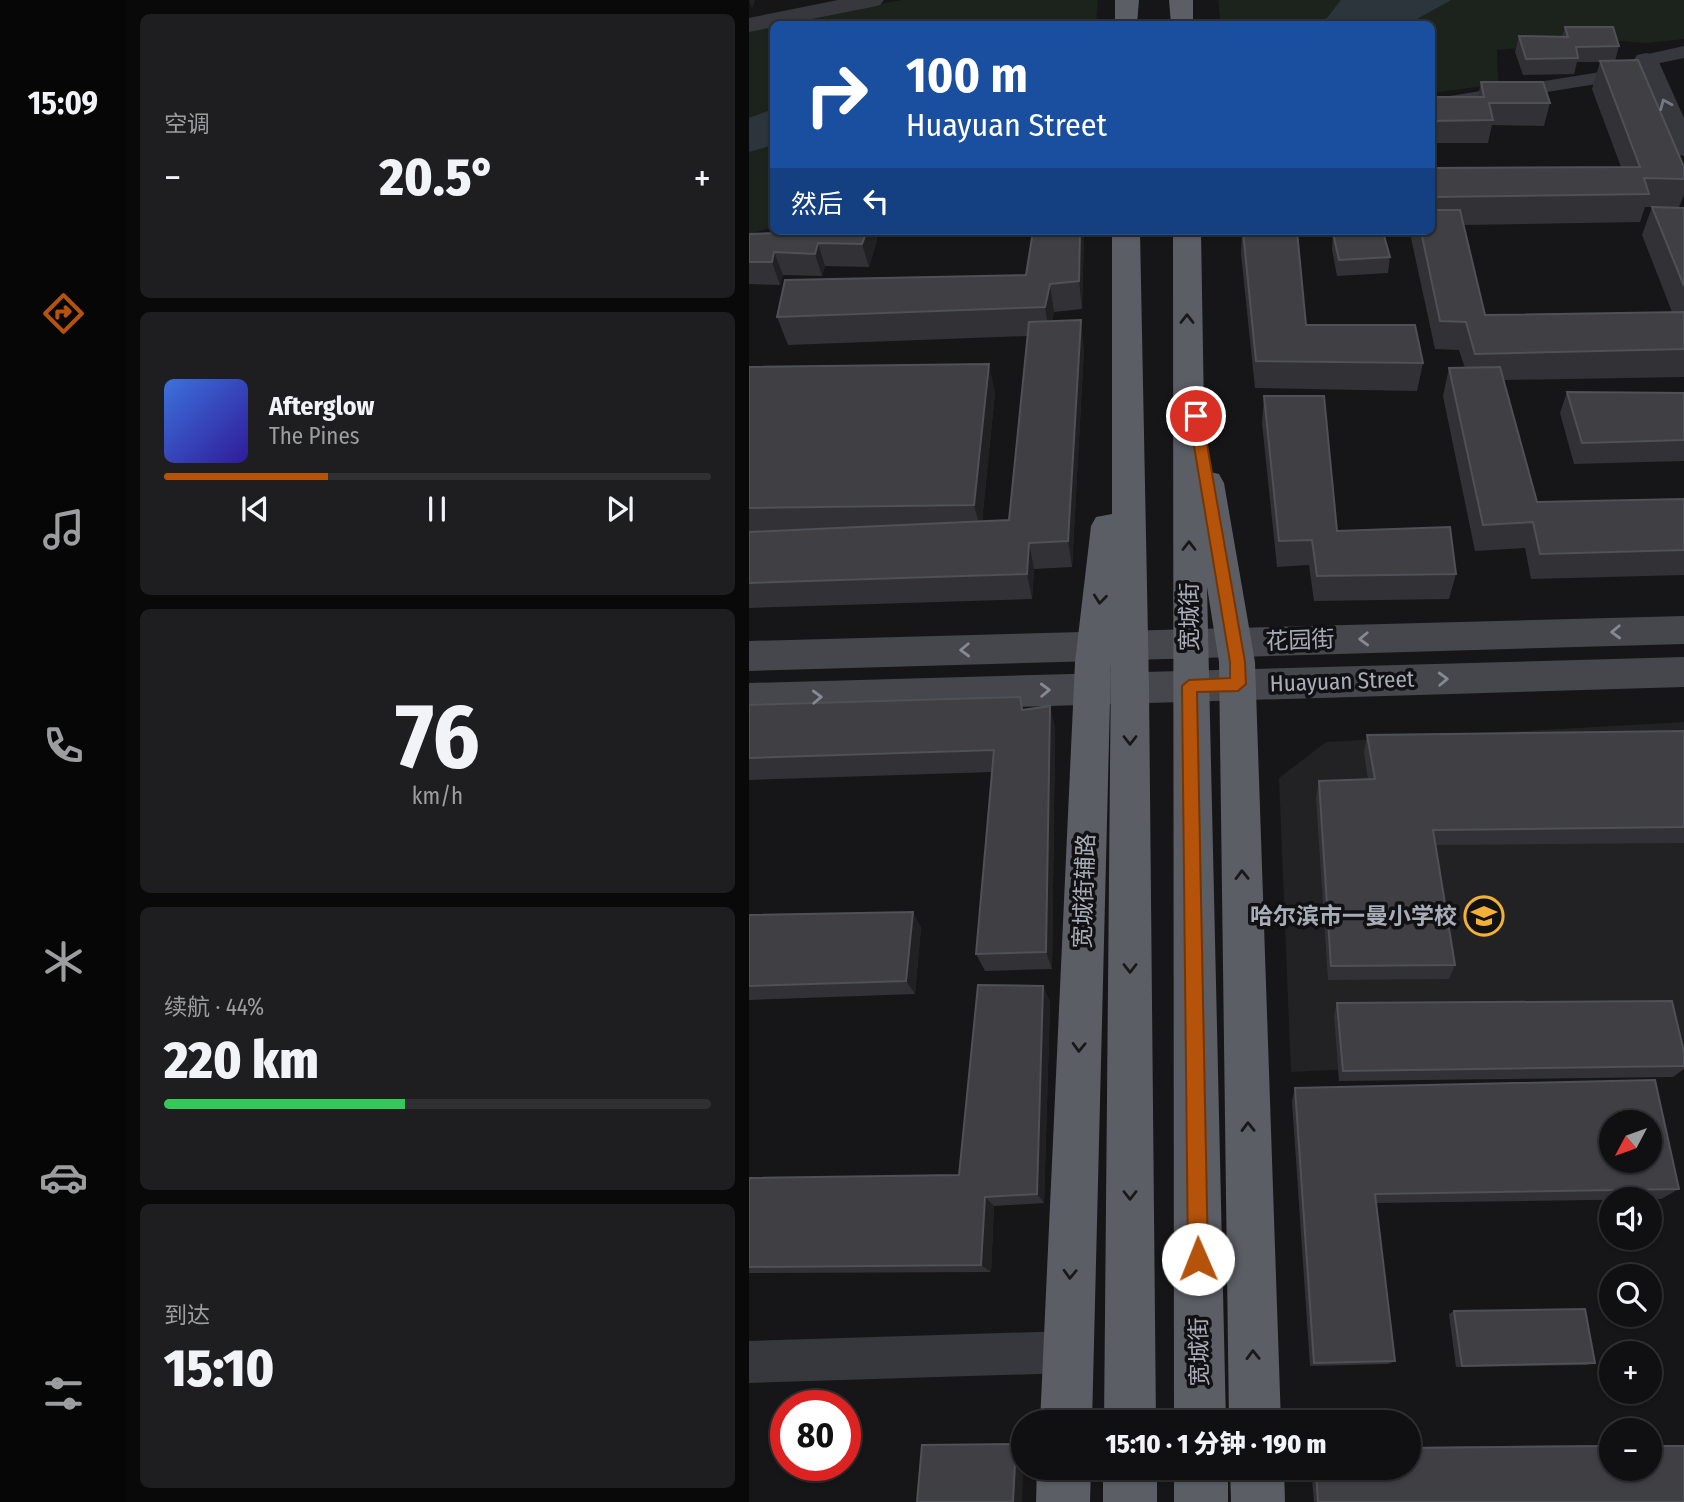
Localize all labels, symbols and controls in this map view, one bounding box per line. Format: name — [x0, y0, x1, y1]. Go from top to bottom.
text: 100 m — [906, 46, 1028, 105]
icon: right — [791, 49, 882, 140]
text: 15:09 — [28, 84, 98, 122]
one-way arrow — [1659, 99, 1673, 111]
text: Huayuan Street — [906, 106, 1107, 144]
text: 空调 — [164, 110, 210, 138]
text: 20.5° — [380, 146, 495, 209]
text: − — [164, 155, 181, 201]
text: + — [694, 155, 711, 201]
icon: left — [857, 182, 895, 220]
text: 然后 — [791, 189, 843, 220]
icon: directions — [39, 289, 88, 338]
one-way arrow — [1179, 313, 1195, 323]
pin — [1166, 386, 1226, 446]
text: Afterglow — [269, 391, 374, 422]
icon: arrive — [1177, 397, 1215, 435]
text: The Pines — [269, 422, 360, 450]
icon: previous — [236, 490, 274, 528]
icon: pause — [418, 490, 456, 528]
icon: next — [601, 490, 639, 528]
icon: music — [39, 505, 88, 554]
one-way arrow — [1181, 540, 1197, 551]
street label: 宽城街 — [1175, 583, 1203, 652]
one-way arrow — [1092, 593, 1107, 605]
one-way arrow — [1610, 624, 1621, 639]
street label: 花园街 — [1265, 625, 1335, 655]
one-way arrow — [1358, 631, 1369, 646]
one-way arrow — [959, 642, 970, 657]
street label: Huayuan Street — [1269, 664, 1415, 698]
one-way arrow — [1438, 671, 1449, 686]
text: 76 — [395, 682, 480, 791]
one-way arrow — [1039, 683, 1050, 698]
one-way arrow — [812, 689, 823, 704]
icon: phone — [39, 721, 88, 770]
one-way arrow — [1122, 735, 1138, 746]
text: km/h — [412, 782, 463, 810]
street label: 宽城街辅路 — [1068, 833, 1100, 949]
one-way arrow — [1234, 869, 1250, 880]
school or university icon: 哈尔滨市一曼小学校 — [1463, 895, 1505, 937]
place label: 哈尔滨市一曼小学校 — [1250, 902, 1457, 930]
icon: climate — [39, 937, 88, 986]
one-way arrow — [1122, 963, 1138, 973]
text: 续航 · 44% — [164, 993, 264, 1021]
text: 220 km — [164, 1029, 319, 1092]
one-way arrow — [1071, 1041, 1086, 1052]
north arrow — [1599, 1110, 1663, 1172]
map controls — [1599, 1110, 1662, 1481]
one-way arrow — [1240, 1121, 1255, 1132]
icon: car — [39, 1153, 88, 1202]
button: sound — [1599, 1187, 1662, 1250]
one-way arrow — [1122, 1190, 1138, 1201]
position arrow — [1161, 1222, 1235, 1296]
button: search — [1599, 1264, 1662, 1327]
one-way arrow — [1063, 1269, 1078, 1280]
text: 到达 — [164, 1301, 210, 1329]
street label: 宽城街 — [1184, 1317, 1214, 1387]
text: 15:10 — [164, 1337, 274, 1400]
button: + — [1599, 1341, 1662, 1404]
one-way arrow — [1245, 1349, 1260, 1360]
icon: filters — [39, 1369, 88, 1418]
speed limit sign: 80 — [770, 1390, 861, 1481]
button: − — [1599, 1418, 1662, 1481]
text: 15:10 · 1 分钟 · 190 m — [1106, 1429, 1326, 1460]

